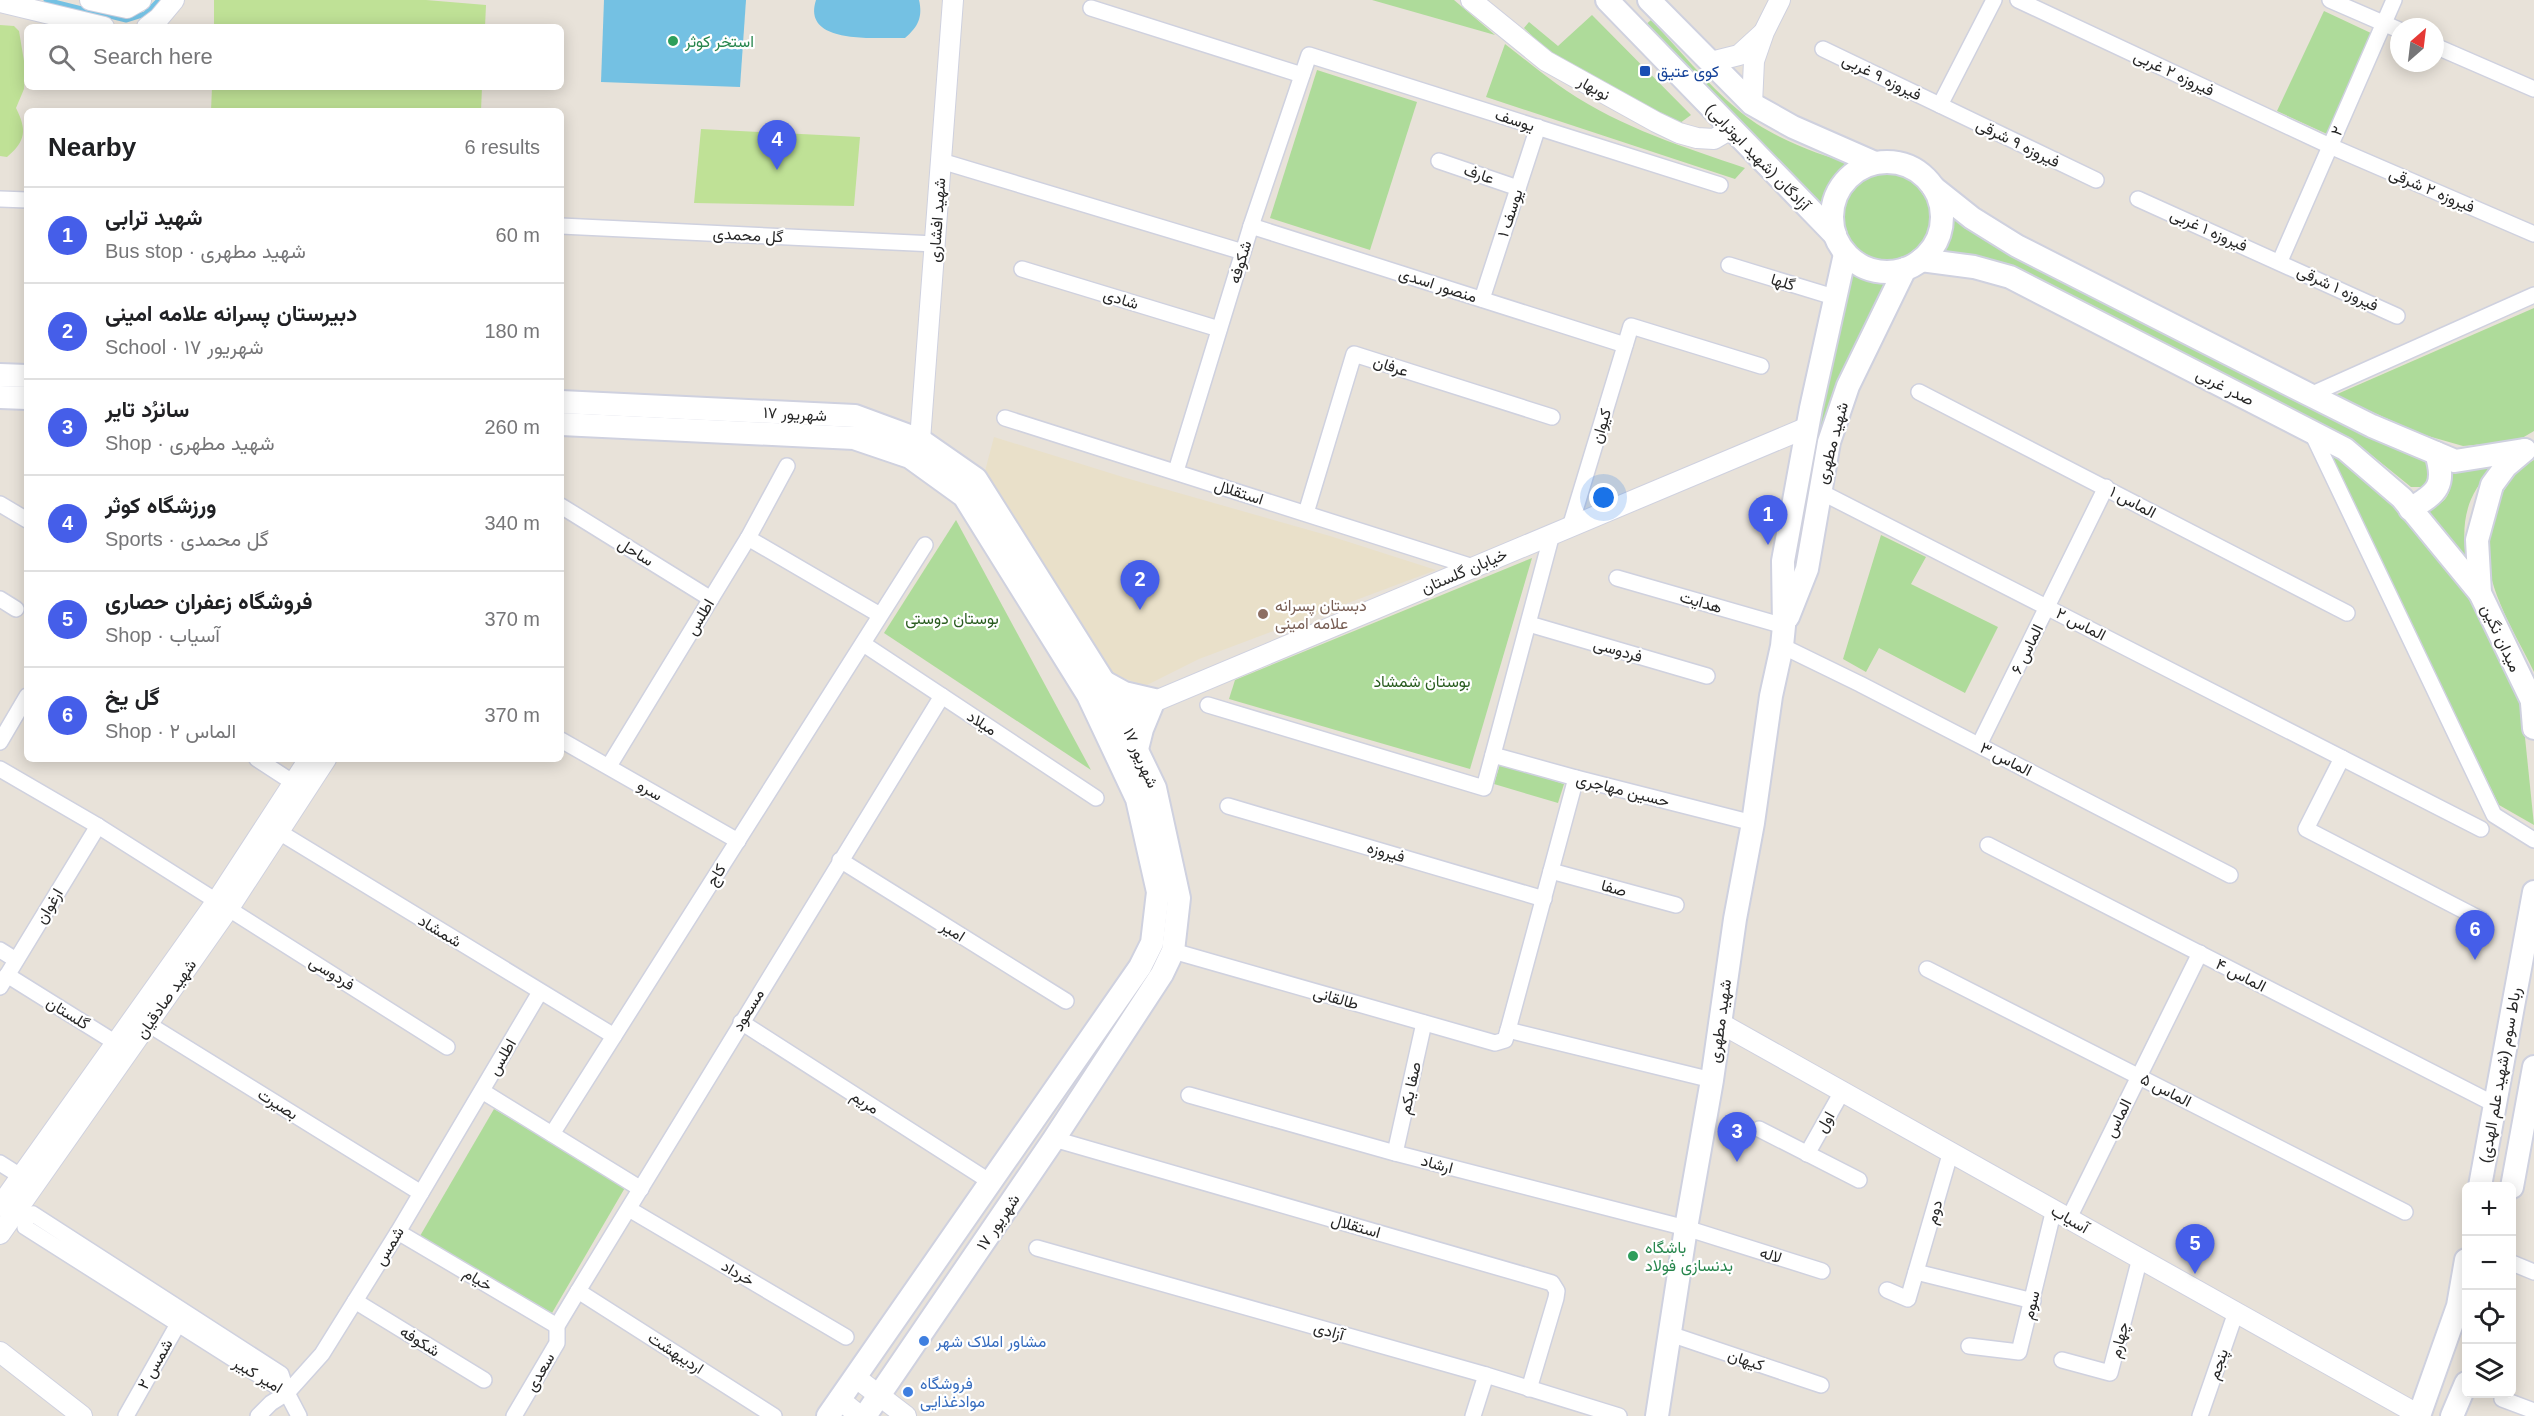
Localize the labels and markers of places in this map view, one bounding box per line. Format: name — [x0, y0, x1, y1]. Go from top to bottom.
place label: استخر کوثر — [684, 33, 754, 52]
marker: استخر کوثر — [666, 34, 680, 48]
place label: کوی عتیق — [1657, 63, 1719, 82]
marker: کوی عتیق — [1638, 64, 1652, 78]
pin: 4 — [758, 120, 796, 170]
pin: 1 — [1748, 496, 1788, 545]
pin: 2 — [1120, 560, 1160, 610]
place label: دبستان پسرانه علامه امینی — [1275, 597, 1367, 634]
marker: دبستان پسرانه علامه امینی — [1256, 607, 1270, 621]
pin: 6 — [2456, 910, 2494, 960]
pin: 3 — [1718, 1112, 1756, 1162]
pin: 5 — [2176, 1224, 2214, 1274]
place label: باشگاه بدنسازی فولاد — [1645, 1239, 1733, 1276]
marker: باشگاه بدنسازی فولاد — [1626, 1249, 1640, 1263]
place label: مشاور املاک شهر — [935, 1333, 1046, 1352]
marker: مشاور املاک شهر — [917, 1334, 931, 1348]
place label: فروشگاه موادغذایی — [920, 1375, 985, 1412]
marker: فروشگاه موادغذایی — [901, 1385, 915, 1399]

